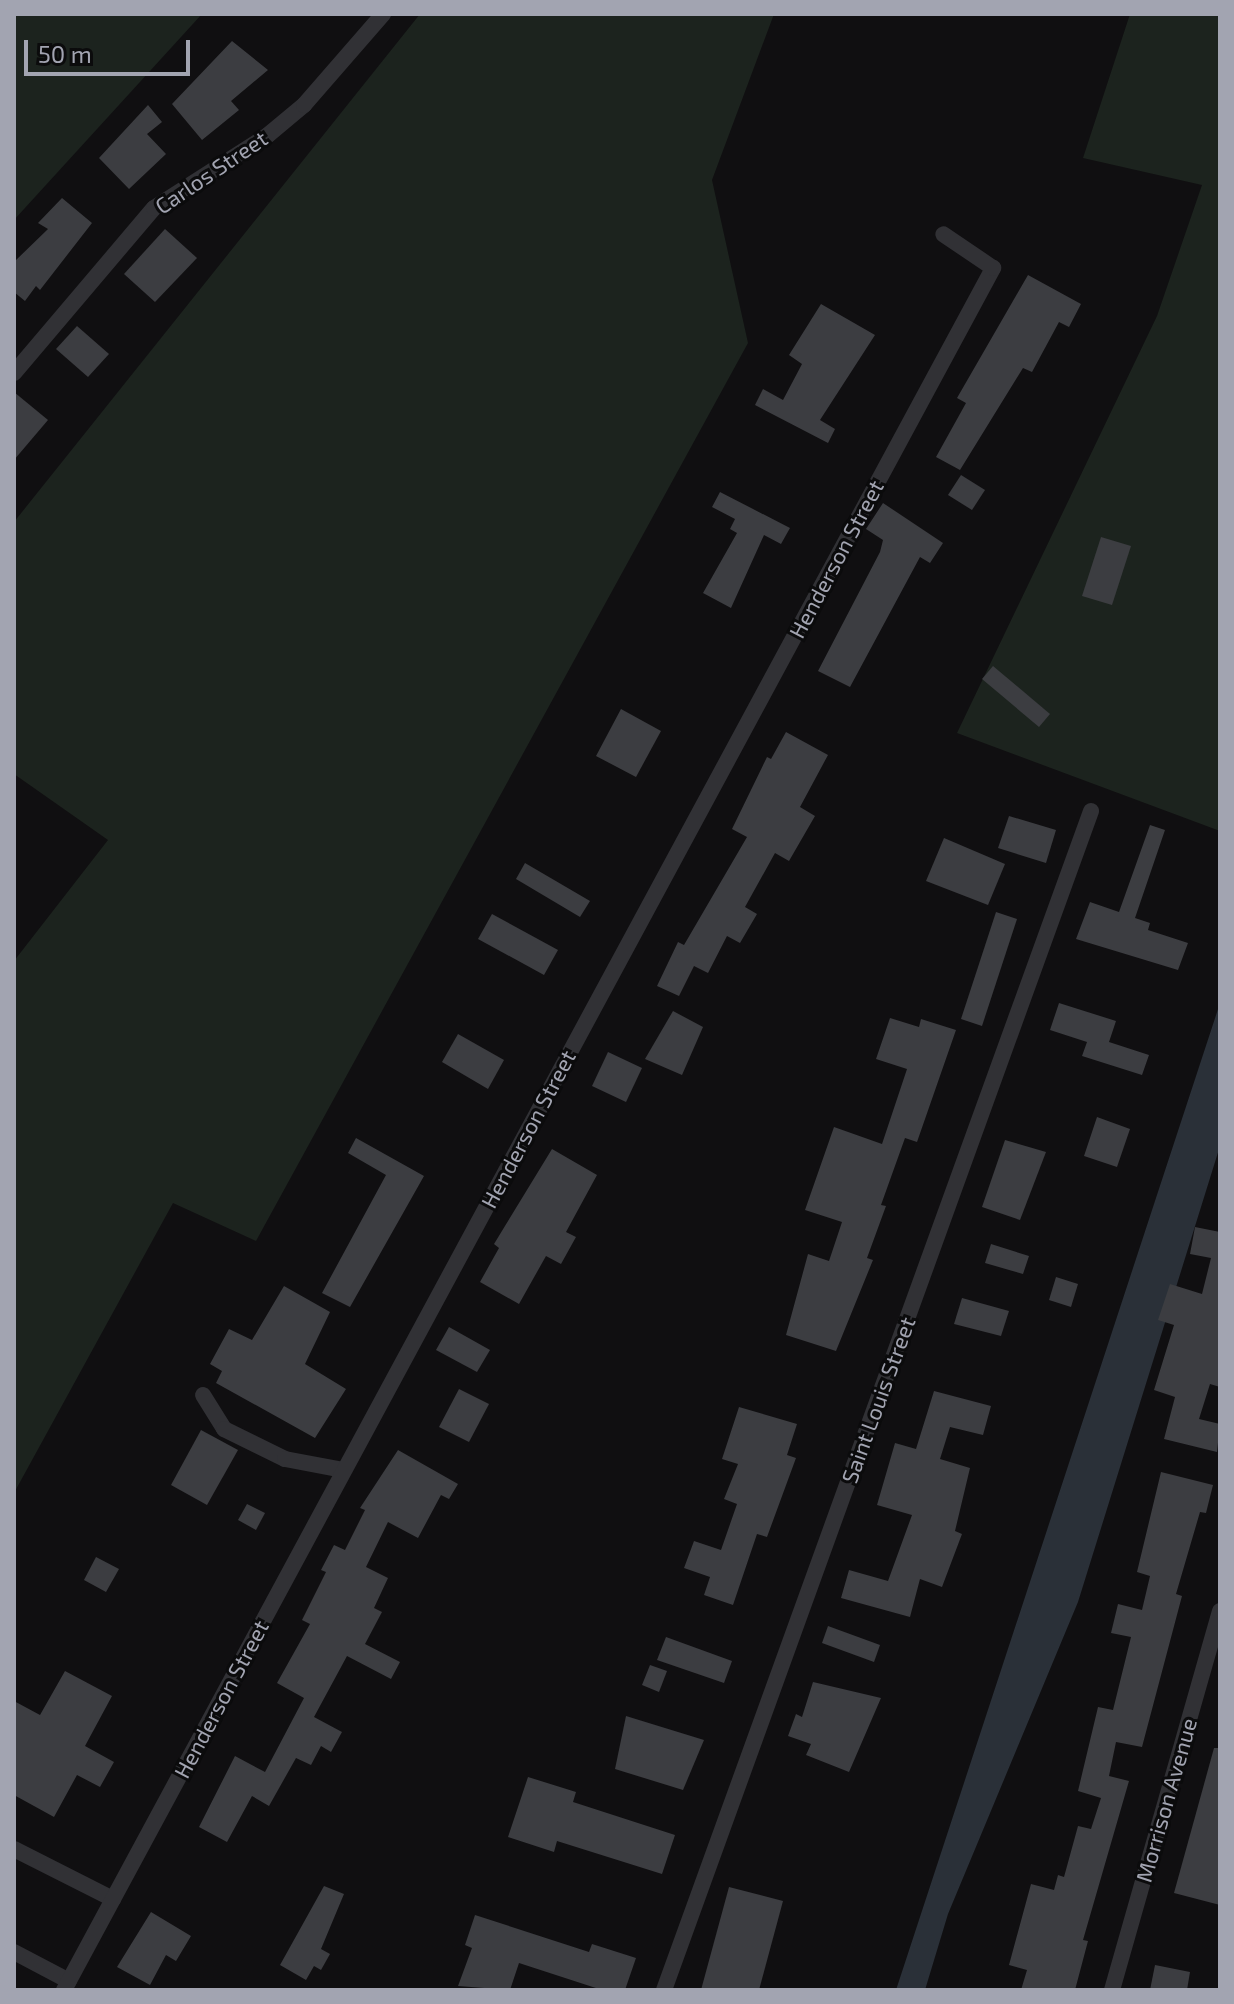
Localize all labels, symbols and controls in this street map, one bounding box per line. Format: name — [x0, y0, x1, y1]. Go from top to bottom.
scale bar — [28, 24, 194, 74]
text: 50 m — [38, 39, 92, 68]
street label: Carlos Street — [150, 125, 272, 219]
street label: Henderson Street — [783, 476, 889, 642]
street label: Henderson Street — [475, 1046, 581, 1212]
street label: Saint Louis Street — [836, 1313, 920, 1487]
street label: Henderson Street — [168, 1616, 274, 1782]
street label: Morrison Avenue — [1130, 1715, 1202, 1885]

